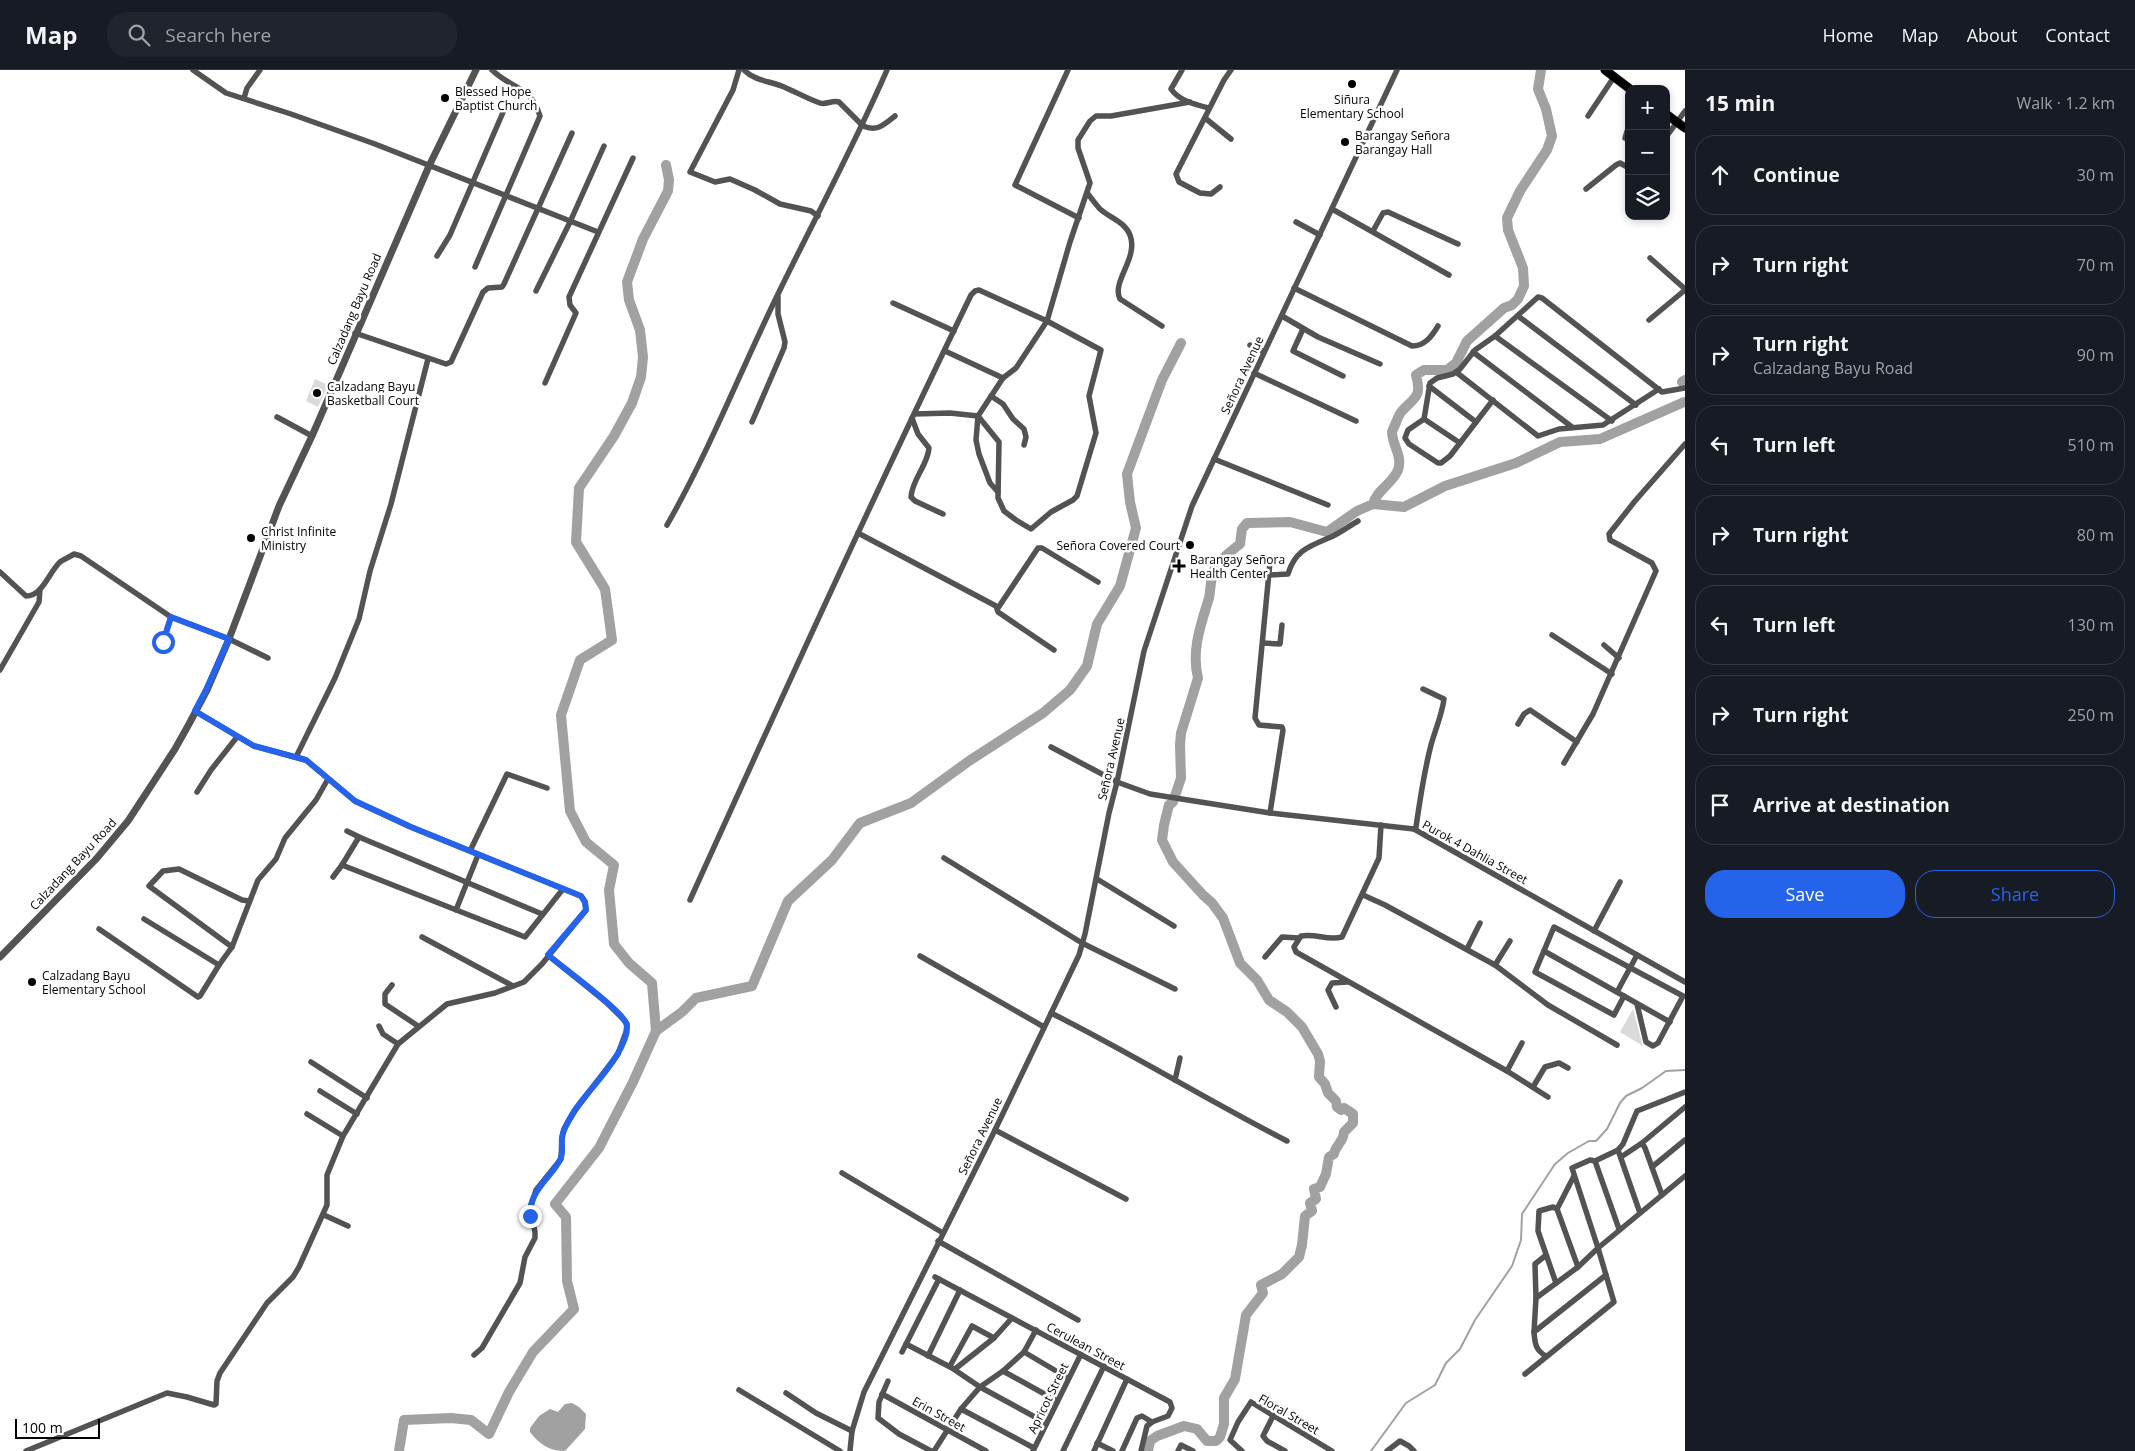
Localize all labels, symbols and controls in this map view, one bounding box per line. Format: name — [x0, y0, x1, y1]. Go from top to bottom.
search box — [107, 12, 457, 57]
text: Map — [25, 18, 77, 51]
icon: search — [125, 21, 153, 49]
text: Search here — [165, 22, 271, 48]
text: Home — [1823, 23, 1873, 47]
text: Map — [1901, 23, 1939, 47]
text: About — [1967, 23, 2017, 47]
text: Contact — [2045, 23, 2110, 47]
marker: Siñura Elementary School — [1346, 78, 1358, 90]
place label: Blessed Hope Baptist Church — [455, 83, 537, 114]
map controls — [1625, 85, 1670, 220]
button: + — [1625, 85, 1670, 130]
text: 15 min — [1705, 89, 1775, 117]
place label: Siñura Elementary School — [1300, 91, 1404, 122]
marker: Blessed Hope Baptist Church — [439, 92, 451, 104]
text: Walk · 1.2 km — [2017, 92, 2115, 114]
place label: Barangay Señora Barangay Hall — [1355, 127, 1450, 158]
button: − — [1625, 130, 1670, 175]
marker: Barangay Señora Barangay Hall — [1339, 136, 1351, 148]
icon: ahead — [1706, 161, 1734, 189]
text: Continue — [1753, 162, 1840, 188]
text: 30 m — [2077, 164, 2114, 186]
button: layers — [1625, 175, 1670, 220]
street label: Calzadang Bayu Road — [323, 250, 385, 368]
icon: right — [1706, 251, 1734, 279]
text: Turn right — [1753, 252, 1848, 278]
text: 70 m — [2077, 254, 2114, 276]
text: Turn right — [1753, 331, 1848, 357]
street label: Señora Avenue — [1216, 333, 1268, 417]
icon: right — [1706, 341, 1734, 369]
text: 90 m — [2077, 344, 2114, 366]
text: Calzadang Bayu Road — [1753, 357, 1913, 379]
place label: Calzadang Bayu Basketball Court — [327, 378, 419, 409]
marker: Calzadang Bayu Basketball Court — [311, 387, 323, 399]
icon: left — [1706, 431, 1734, 459]
text: Turn left — [1753, 432, 1835, 458]
text: 510 m — [2068, 434, 2114, 456]
icon: right — [1706, 521, 1734, 549]
text: Turn right — [1753, 522, 1848, 548]
place label: Christ Infinite Ministry — [261, 523, 336, 554]
text: 80 m — [2077, 524, 2114, 546]
marker: Christ Infinite Ministry — [245, 532, 257, 544]
place label: Señora Covered Court — [1056, 537, 1180, 554]
marker: Señora Covered Court — [1184, 539, 1196, 551]
place label: Barangay Señora Health Center — [1190, 551, 1285, 582]
marker: Barangay Señora Health Center — [1172, 559, 1186, 573]
icon: left — [1706, 611, 1734, 639]
text: Turn left — [1753, 612, 1835, 638]
text: 130 m — [2068, 614, 2114, 636]
route start — [152, 631, 175, 654]
icon: right — [1706, 701, 1734, 729]
text: Turn right — [1753, 702, 1848, 728]
text: 250 m — [2068, 704, 2114, 726]
street label: Señora Avenue — [1093, 716, 1129, 802]
icon: arrive — [1706, 791, 1734, 819]
text: Arrive at destination — [1753, 792, 1950, 818]
street label: Calzadang Bayu Road — [26, 814, 120, 914]
street label: Purok 4 Dahlia Street — [1419, 816, 1531, 888]
button: Save — [1705, 870, 1905, 918]
button: Share — [1915, 870, 2115, 918]
place label: Calzadang Bayu Elementary School — [42, 967, 146, 998]
marker: Calzadang Bayu Elementary School — [26, 976, 38, 988]
street label: Señora Avenue — [954, 1094, 1006, 1178]
route end — [519, 1205, 542, 1228]
street label: Cerulean Street — [1044, 1318, 1128, 1374]
street label: Apricot Street — [1024, 1360, 1072, 1436]
street label: Floral Street — [1255, 1390, 1323, 1438]
street label: Erin Street — [909, 1392, 969, 1436]
scale bar — [15, 1416, 100, 1439]
text: 100 m — [22, 1418, 63, 1437]

